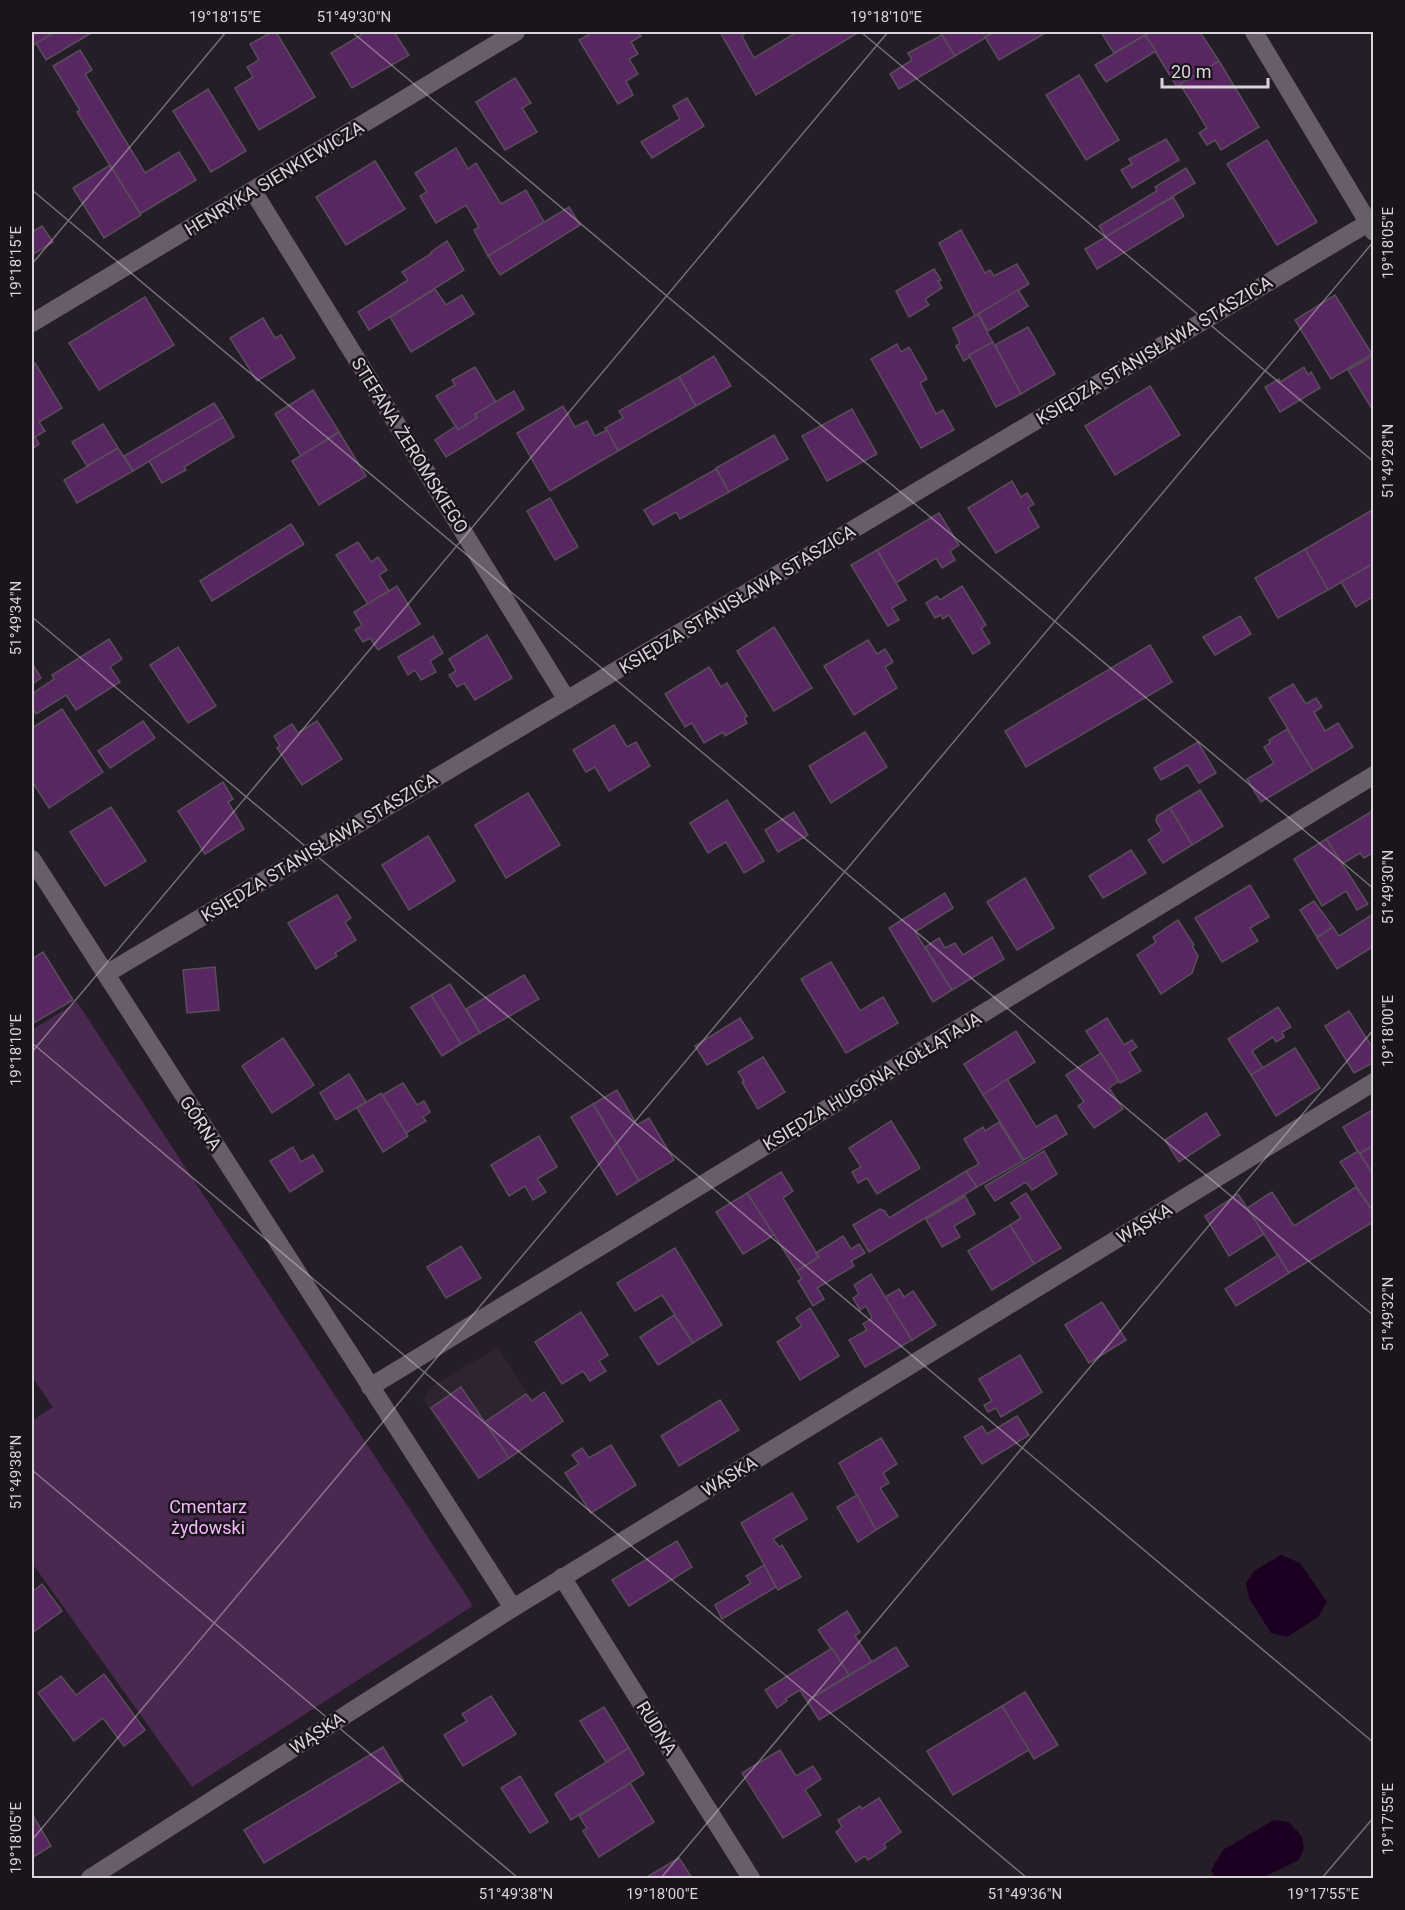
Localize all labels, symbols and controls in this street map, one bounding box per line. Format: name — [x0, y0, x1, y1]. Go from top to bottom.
text: 19°18'15"E — [189, 8, 262, 26]
text: 51°49'30"N — [317, 8, 391, 26]
text: 19°18'10"E — [850, 8, 923, 26]
scale bar — [1162, 51, 1268, 89]
text: 20 m — [1171, 61, 1211, 82]
street label: HENRYKA SIENKIEWICZA — [181, 116, 368, 240]
text: 19°18'05"E — [1379, 206, 1397, 279]
text: 19°18'15"E — [7, 225, 25, 298]
street label: KSIĘDZA STANISŁAWA STASZICA — [1032, 271, 1276, 429]
street label: STEFANA ŻEROMSKIEGO — [347, 353, 473, 537]
text: 51°49'28"N — [1379, 424, 1397, 498]
street label: KSIĘDZA STANISŁAWA STASZICA — [615, 520, 859, 678]
text: 51°49'34"N — [7, 581, 25, 655]
street label: KSIĘDZA STANISŁAWA STASZICA — [197, 768, 441, 926]
text: 51°49'30"N — [1379, 850, 1397, 924]
text: 19°18'00"E — [1379, 994, 1397, 1067]
street label: KSIĘDZA HUGONA KOŁŁĄTAJA — [759, 1007, 985, 1155]
text: 19°18'10"E — [7, 1013, 25, 1086]
street label: GÓRNA — [176, 1092, 226, 1154]
street label: WĄSKA — [1112, 1198, 1176, 1248]
text: 51°49'32"N — [1379, 1277, 1397, 1351]
text: 51°49'38"N — [7, 1435, 25, 1509]
street label: WĄSKA — [697, 1451, 761, 1501]
park label: Cmentarz żydowski — [169, 1496, 247, 1538]
street label: RUDNA — [632, 1697, 682, 1759]
street label: WĄSKA — [286, 1707, 349, 1758]
text: 19°17'55"E — [1379, 1782, 1397, 1855]
text: 19°18'05"E — [7, 1801, 25, 1874]
text: 51°49'38"N — [479, 1885, 553, 1903]
text: 19°18'00"E — [626, 1885, 699, 1903]
text: 51°49'36"N — [988, 1885, 1062, 1903]
text: 19°17'55"E — [1287, 1885, 1360, 1903]

